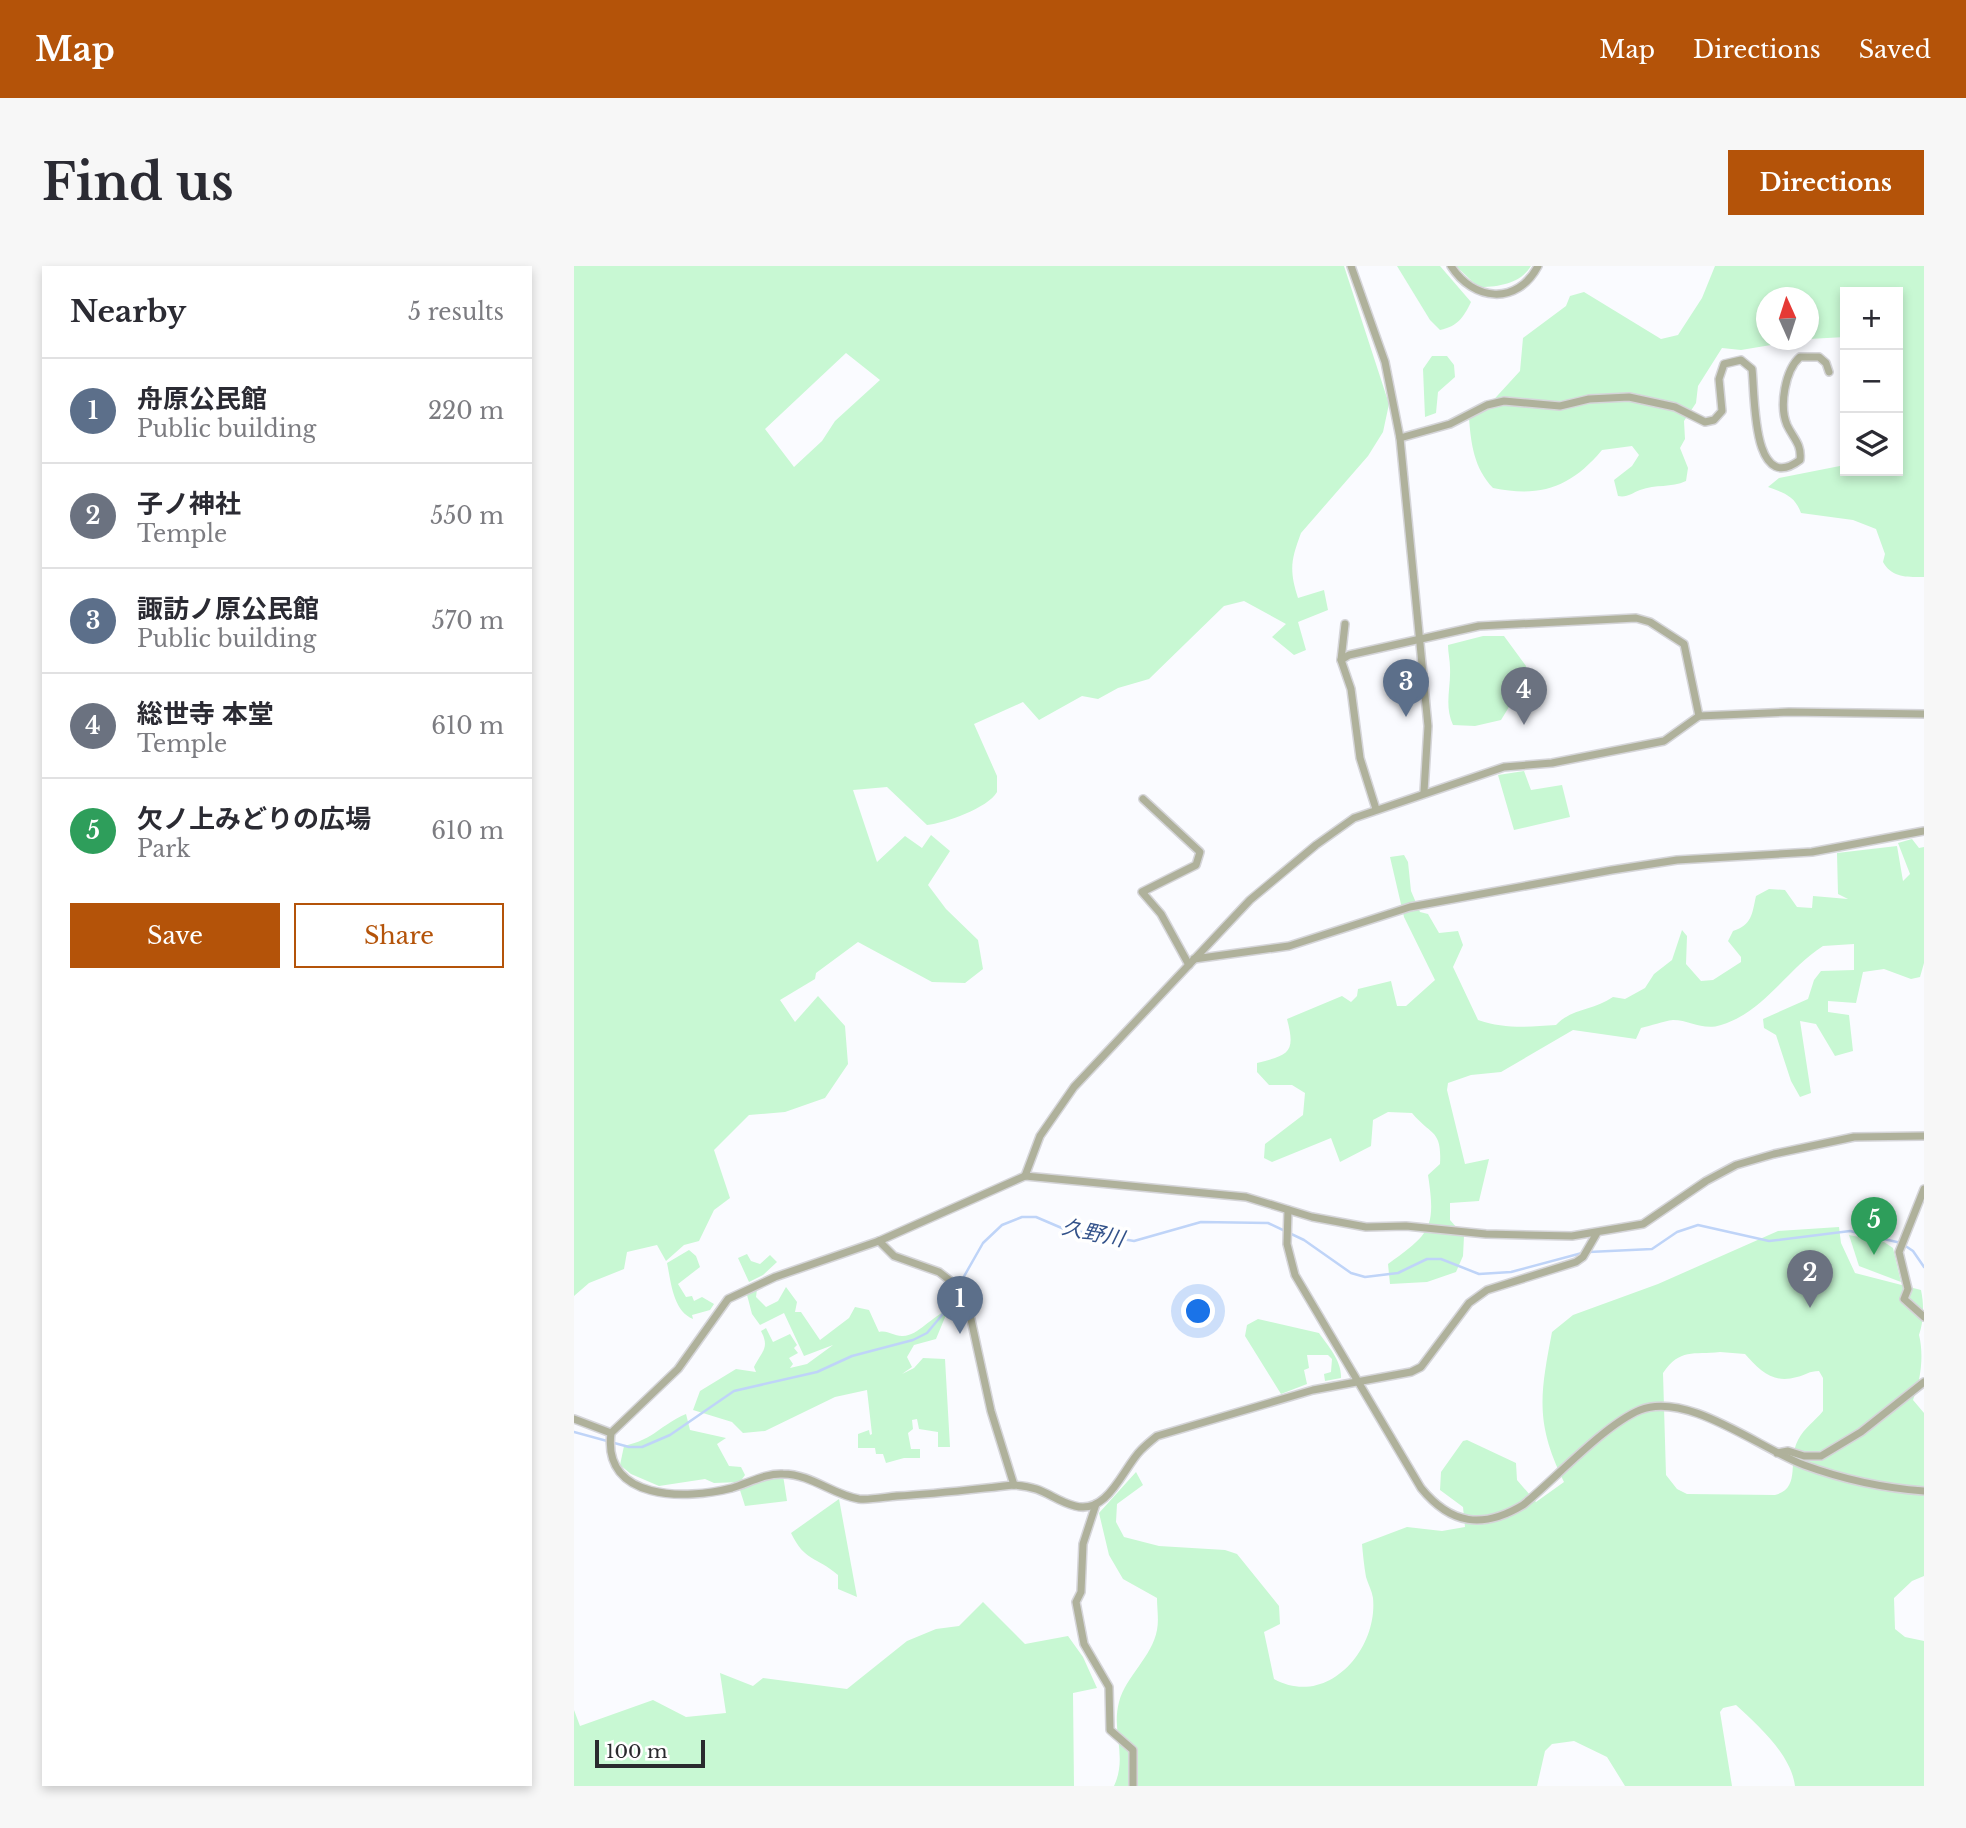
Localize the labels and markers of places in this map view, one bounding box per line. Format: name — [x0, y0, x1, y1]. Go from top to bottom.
pin: 3 — [1383, 659, 1429, 717]
pin: 4 — [1501, 667, 1547, 725]
pin: 5 — [1851, 1197, 1897, 1255]
pin: 2 — [1787, 1250, 1833, 1308]
pin: 1 — [937, 1276, 983, 1334]

